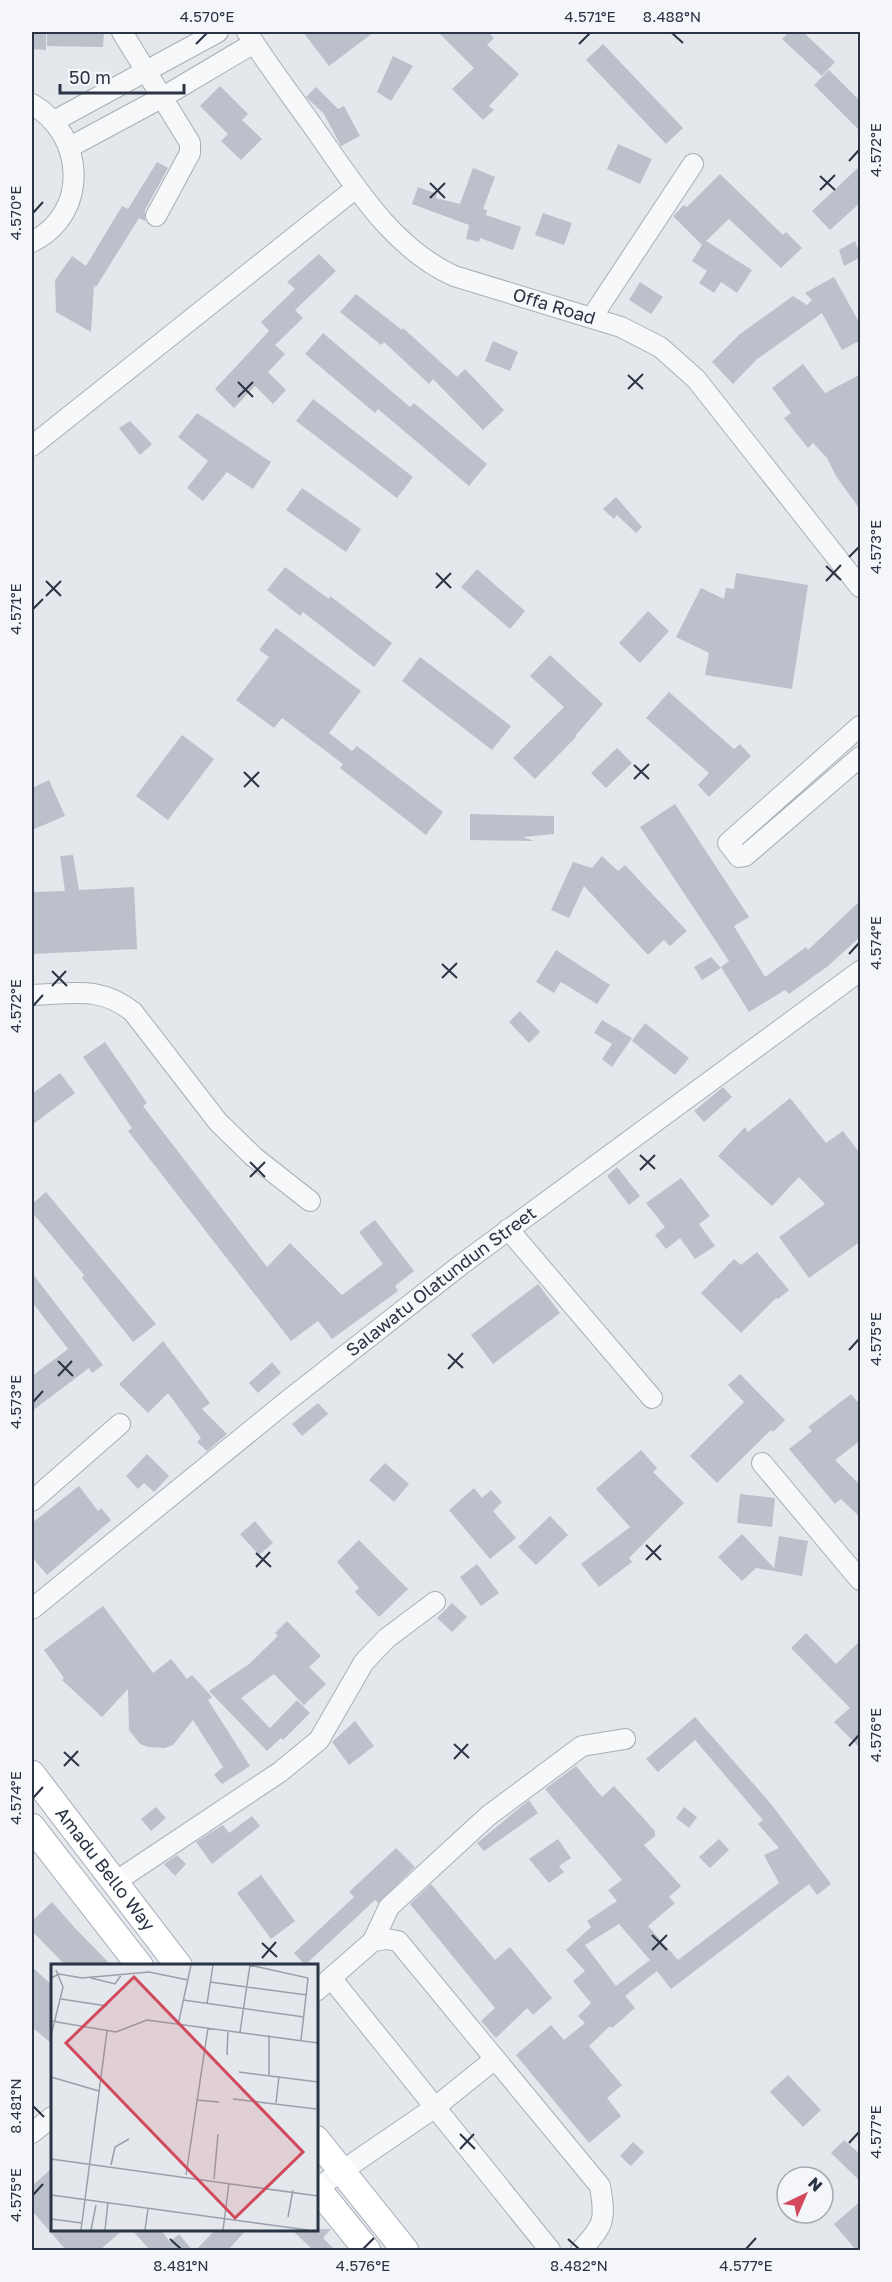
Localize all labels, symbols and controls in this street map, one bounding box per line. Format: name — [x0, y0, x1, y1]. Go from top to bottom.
text: 4.570°E — [180, 7, 234, 25]
text: 4.571°E — [564, 7, 616, 25]
text: 8.488°N — [643, 7, 701, 25]
scale bar — [60, 57, 184, 95]
text: 50 m — [69, 66, 111, 88]
text: 4.572°E — [866, 123, 884, 177]
text: 4.570°E — [6, 186, 24, 240]
street label: Offa Road — [510, 283, 598, 329]
text: 4.573°E — [866, 520, 884, 574]
text: 4.571°E — [6, 583, 24, 635]
text: 4.574°E — [866, 916, 884, 970]
text: 4.572°E — [6, 979, 24, 1033]
street label: Salawatu Olatundun Street — [341, 1201, 540, 1361]
text: 4.575°E — [866, 1312, 884, 1366]
text: 4.573°E — [6, 1375, 24, 1429]
text: 4.576°E — [866, 1708, 884, 1762]
text: 4.574°E — [6, 1771, 24, 1825]
street label: Amadu Bello Way — [51, 1802, 160, 1935]
inset map — [51, 1964, 318, 2231]
text: 8.481°N — [6, 2078, 24, 2134]
text: 4.577°E — [866, 2105, 884, 2159]
north arrow — [775, 2165, 835, 2225]
text: 4.575°E — [6, 2168, 24, 2222]
text: N — [804, 2173, 827, 2196]
text: 8.481°N — [153, 2256, 209, 2274]
text: 4.576°E — [336, 2256, 390, 2274]
text: 8.482°N — [550, 2256, 608, 2274]
text: 4.577°E — [719, 2256, 773, 2274]

